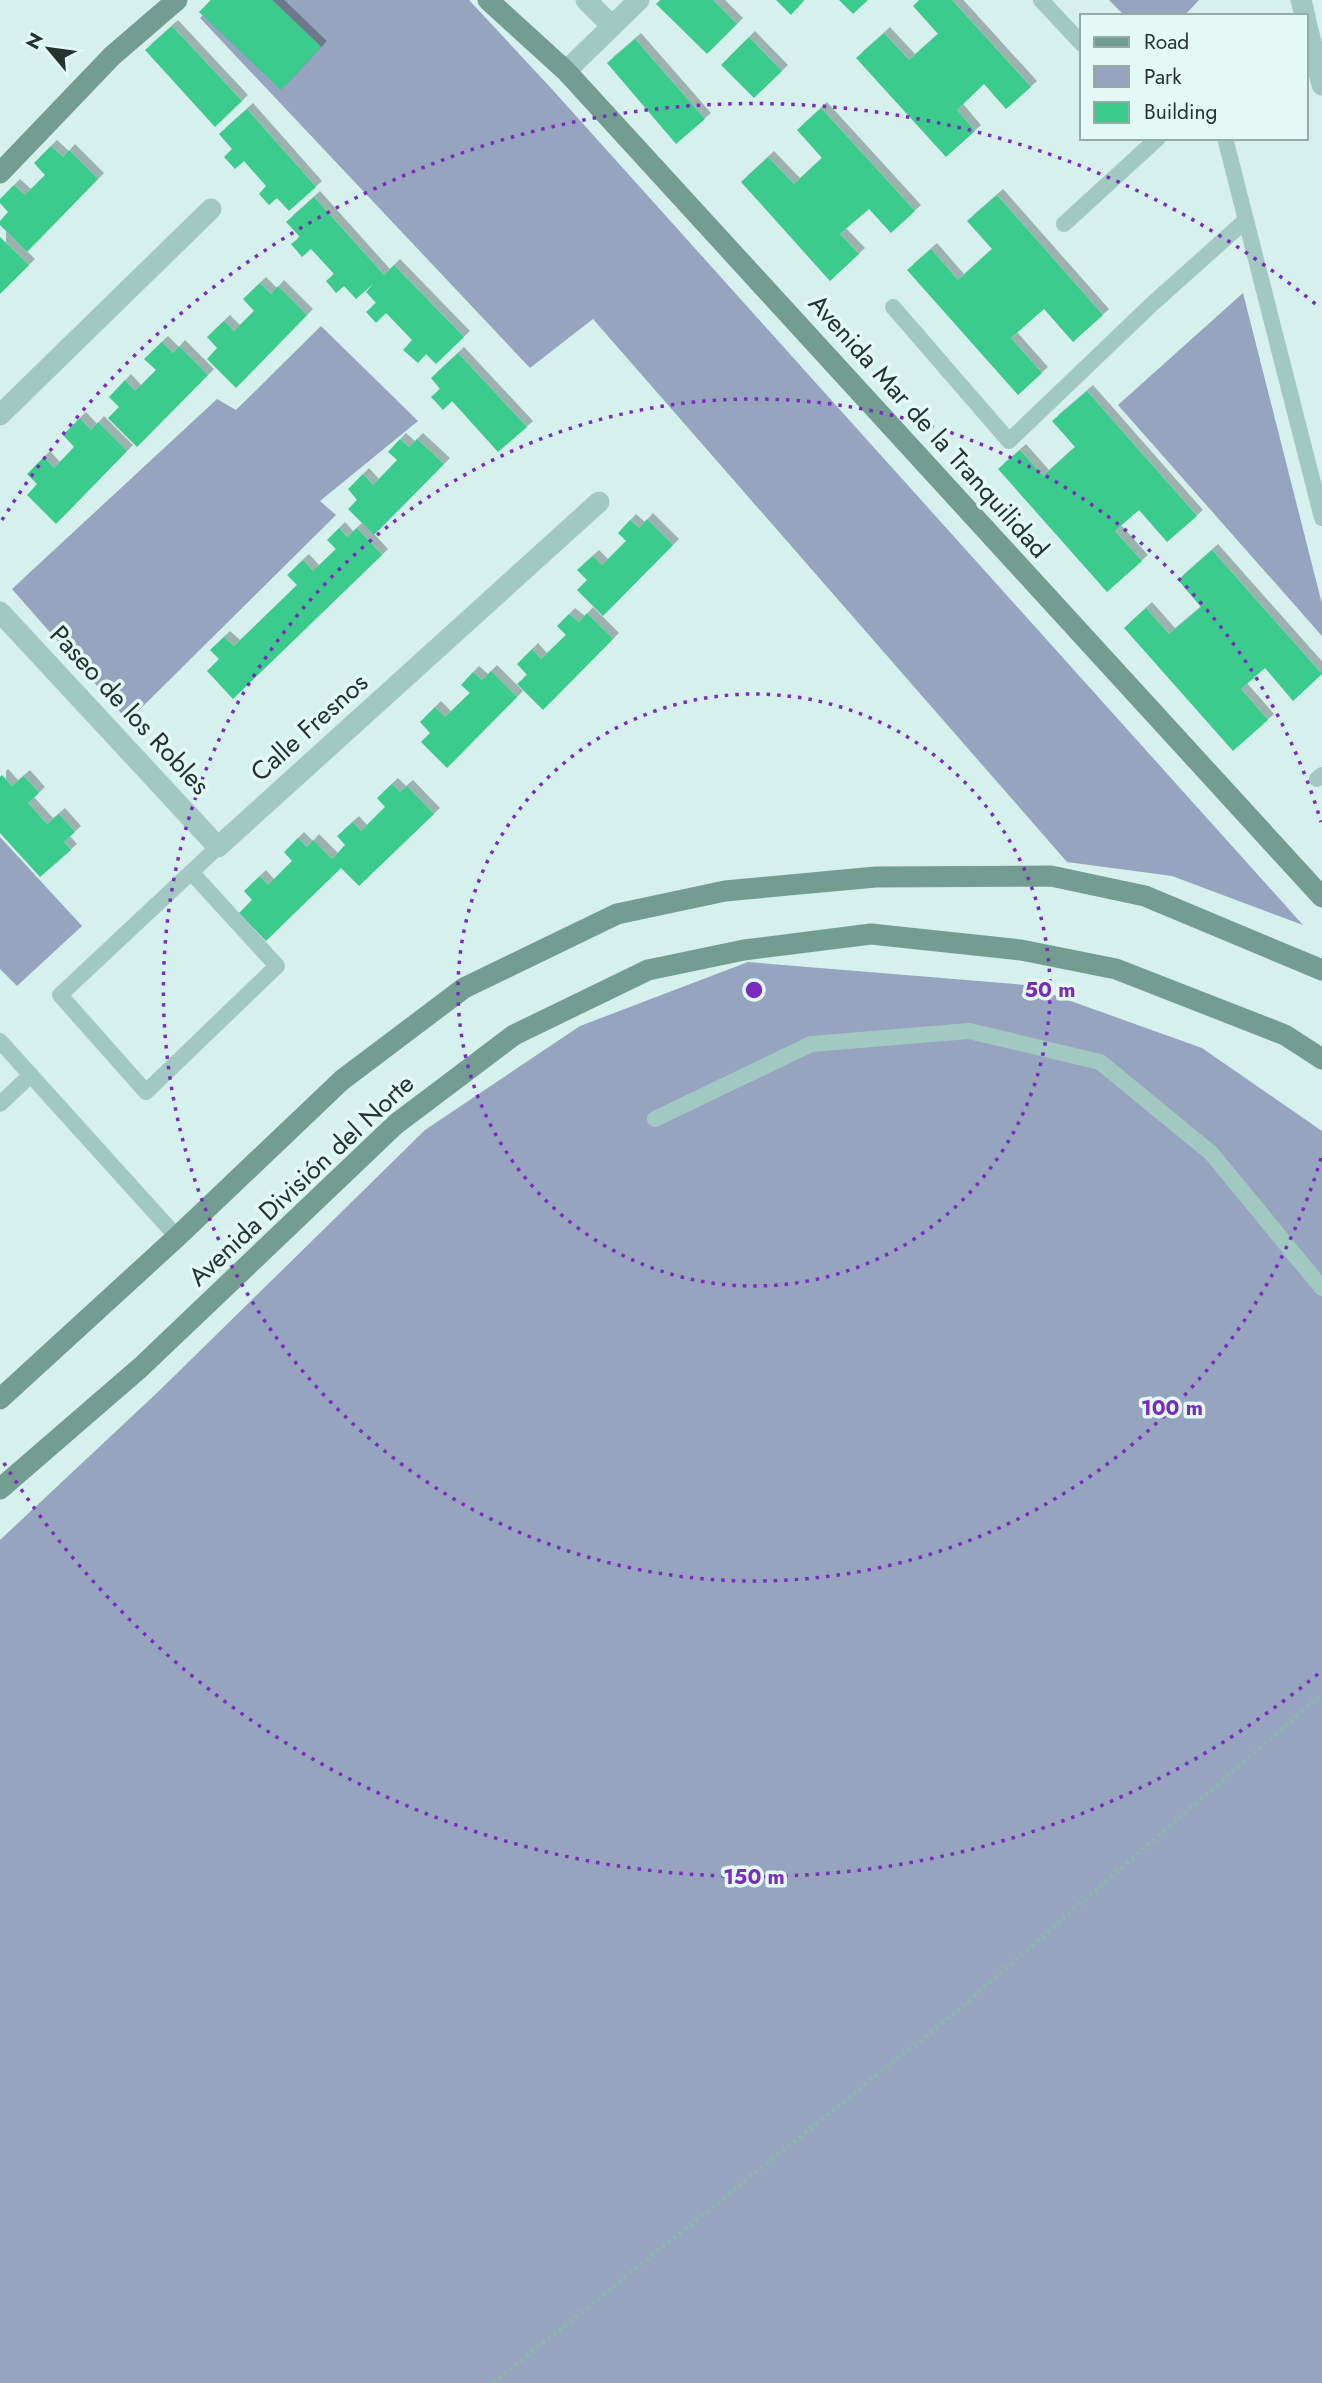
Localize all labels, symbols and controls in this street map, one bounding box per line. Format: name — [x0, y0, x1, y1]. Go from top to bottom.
north arrow — [14, 14, 84, 84]
legend — [1080, 14, 1308, 140]
text: Road — [1144, 27, 1189, 57]
text: N — [19, 28, 50, 54]
text: Park — [1144, 62, 1182, 92]
text: Building — [1144, 97, 1217, 127]
street label: Avenida Mar de la Tranquilidad — [800, 286, 1058, 566]
street label: Paseo de los Robles — [41, 617, 219, 803]
street label: Calle Fresnos — [242, 664, 376, 790]
text: 50 m — [1025, 975, 1075, 1005]
centre of rings — [742, 978, 766, 1002]
street label: Avenida División del Norte — [180, 1065, 422, 1295]
text: 100 m — [1141, 1393, 1203, 1423]
text: 150 m — [723, 1862, 785, 1892]

